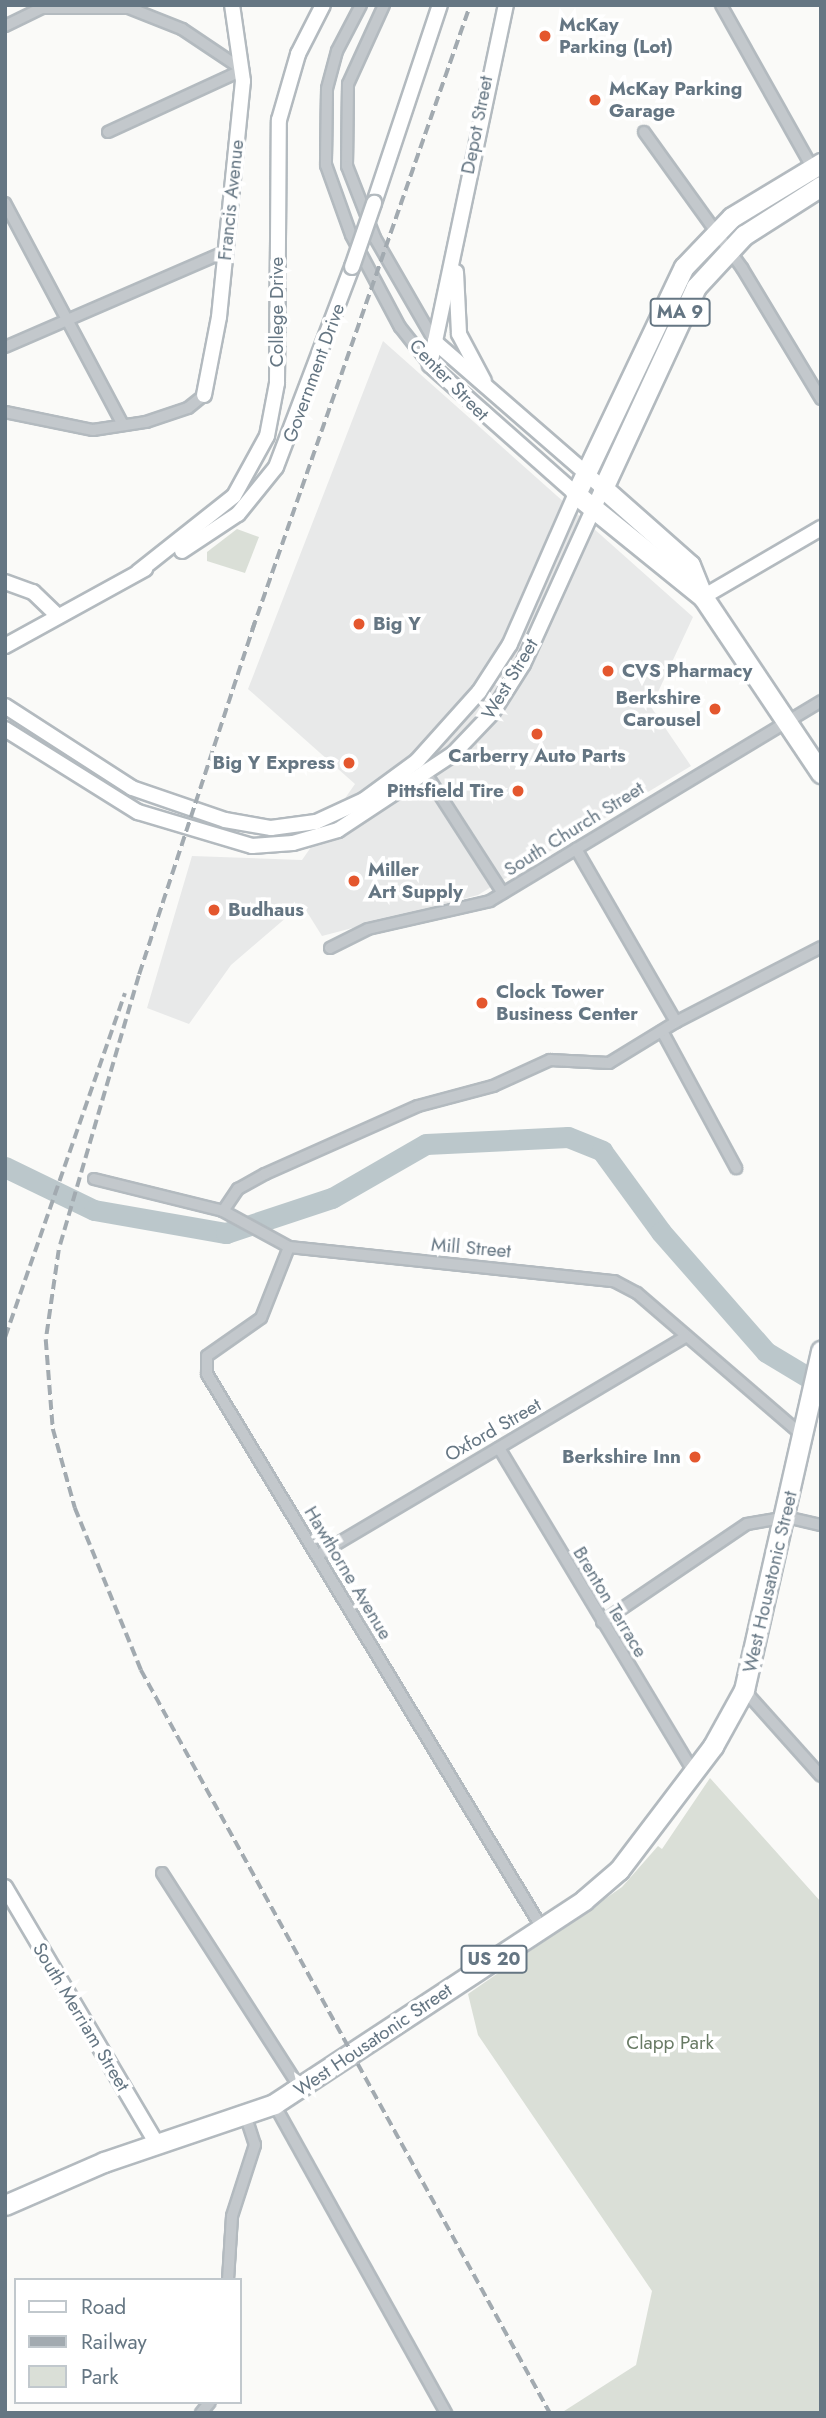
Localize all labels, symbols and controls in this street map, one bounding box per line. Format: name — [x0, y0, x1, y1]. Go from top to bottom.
place label: McKay Parking (Lot) — [559, 14, 673, 58]
marker: McKay Parking (Lot) — [537, 28, 553, 44]
street label: Depot Street — [456, 74, 498, 176]
place label: McKay Parking Garage — [609, 78, 742, 122]
marker: McKay Parking Garage — [587, 92, 603, 108]
street label: Francis Avenue — [213, 138, 249, 262]
street label: College Drive — [266, 257, 288, 367]
road number: MA 9 — [648, 298, 712, 326]
street label: Government Drive — [278, 300, 350, 446]
street label: Center Street — [404, 334, 494, 426]
place label: Big Y — [373, 613, 421, 635]
marker: Big Y — [351, 616, 367, 632]
street label: West Street — [477, 634, 543, 724]
place label: CVS Pharmacy — [622, 660, 752, 682]
marker: CVS Pharmacy — [600, 663, 616, 679]
place label: Berkshire Carousel — [616, 687, 701, 731]
marker: Berkshire Carousel — [707, 701, 723, 717]
marker: Carberry Auto Parts — [529, 726, 545, 742]
place label: Carberry Auto Parts — [448, 745, 626, 767]
place label: Big Y Express — [213, 752, 335, 774]
marker: Big Y Express — [341, 755, 357, 771]
street label: South Church Street — [500, 777, 648, 881]
place label: Pittsfield Tire — [387, 780, 504, 802]
marker: Pittsfield Tire — [510, 783, 526, 799]
place label: Miller Art Supply — [368, 859, 463, 903]
marker: Miller Art Supply — [346, 873, 362, 889]
place label: Budhaus — [228, 899, 304, 921]
marker: Budhaus — [206, 902, 222, 918]
place label: Clock Tower Business Center — [496, 981, 638, 1025]
marker: Clock Tower Business Center — [474, 995, 490, 1011]
street label: Mill Street — [430, 1233, 512, 1263]
street label: Oxford Street — [441, 1393, 545, 1467]
place label: Berkshire Inn — [562, 1446, 681, 1468]
marker: Berkshire Inn — [687, 1449, 703, 1465]
street label: West Housatonic Street — [738, 1489, 802, 1675]
street label: Hawthorne Avenue — [299, 1502, 397, 1644]
street label: Brenton Terrace — [568, 1543, 652, 1661]
street label: South Merriam Street — [28, 1939, 134, 2095]
road number: US 20 — [459, 1944, 529, 1973]
street label: West Housatonic Street — [290, 1979, 456, 2101]
park label: Clapp Park — [626, 2032, 714, 2054]
legend — [14, 2278, 242, 2404]
text: Road — [81, 2292, 126, 2322]
text: Railway — [81, 2327, 147, 2357]
text: Park — [81, 2362, 118, 2392]

